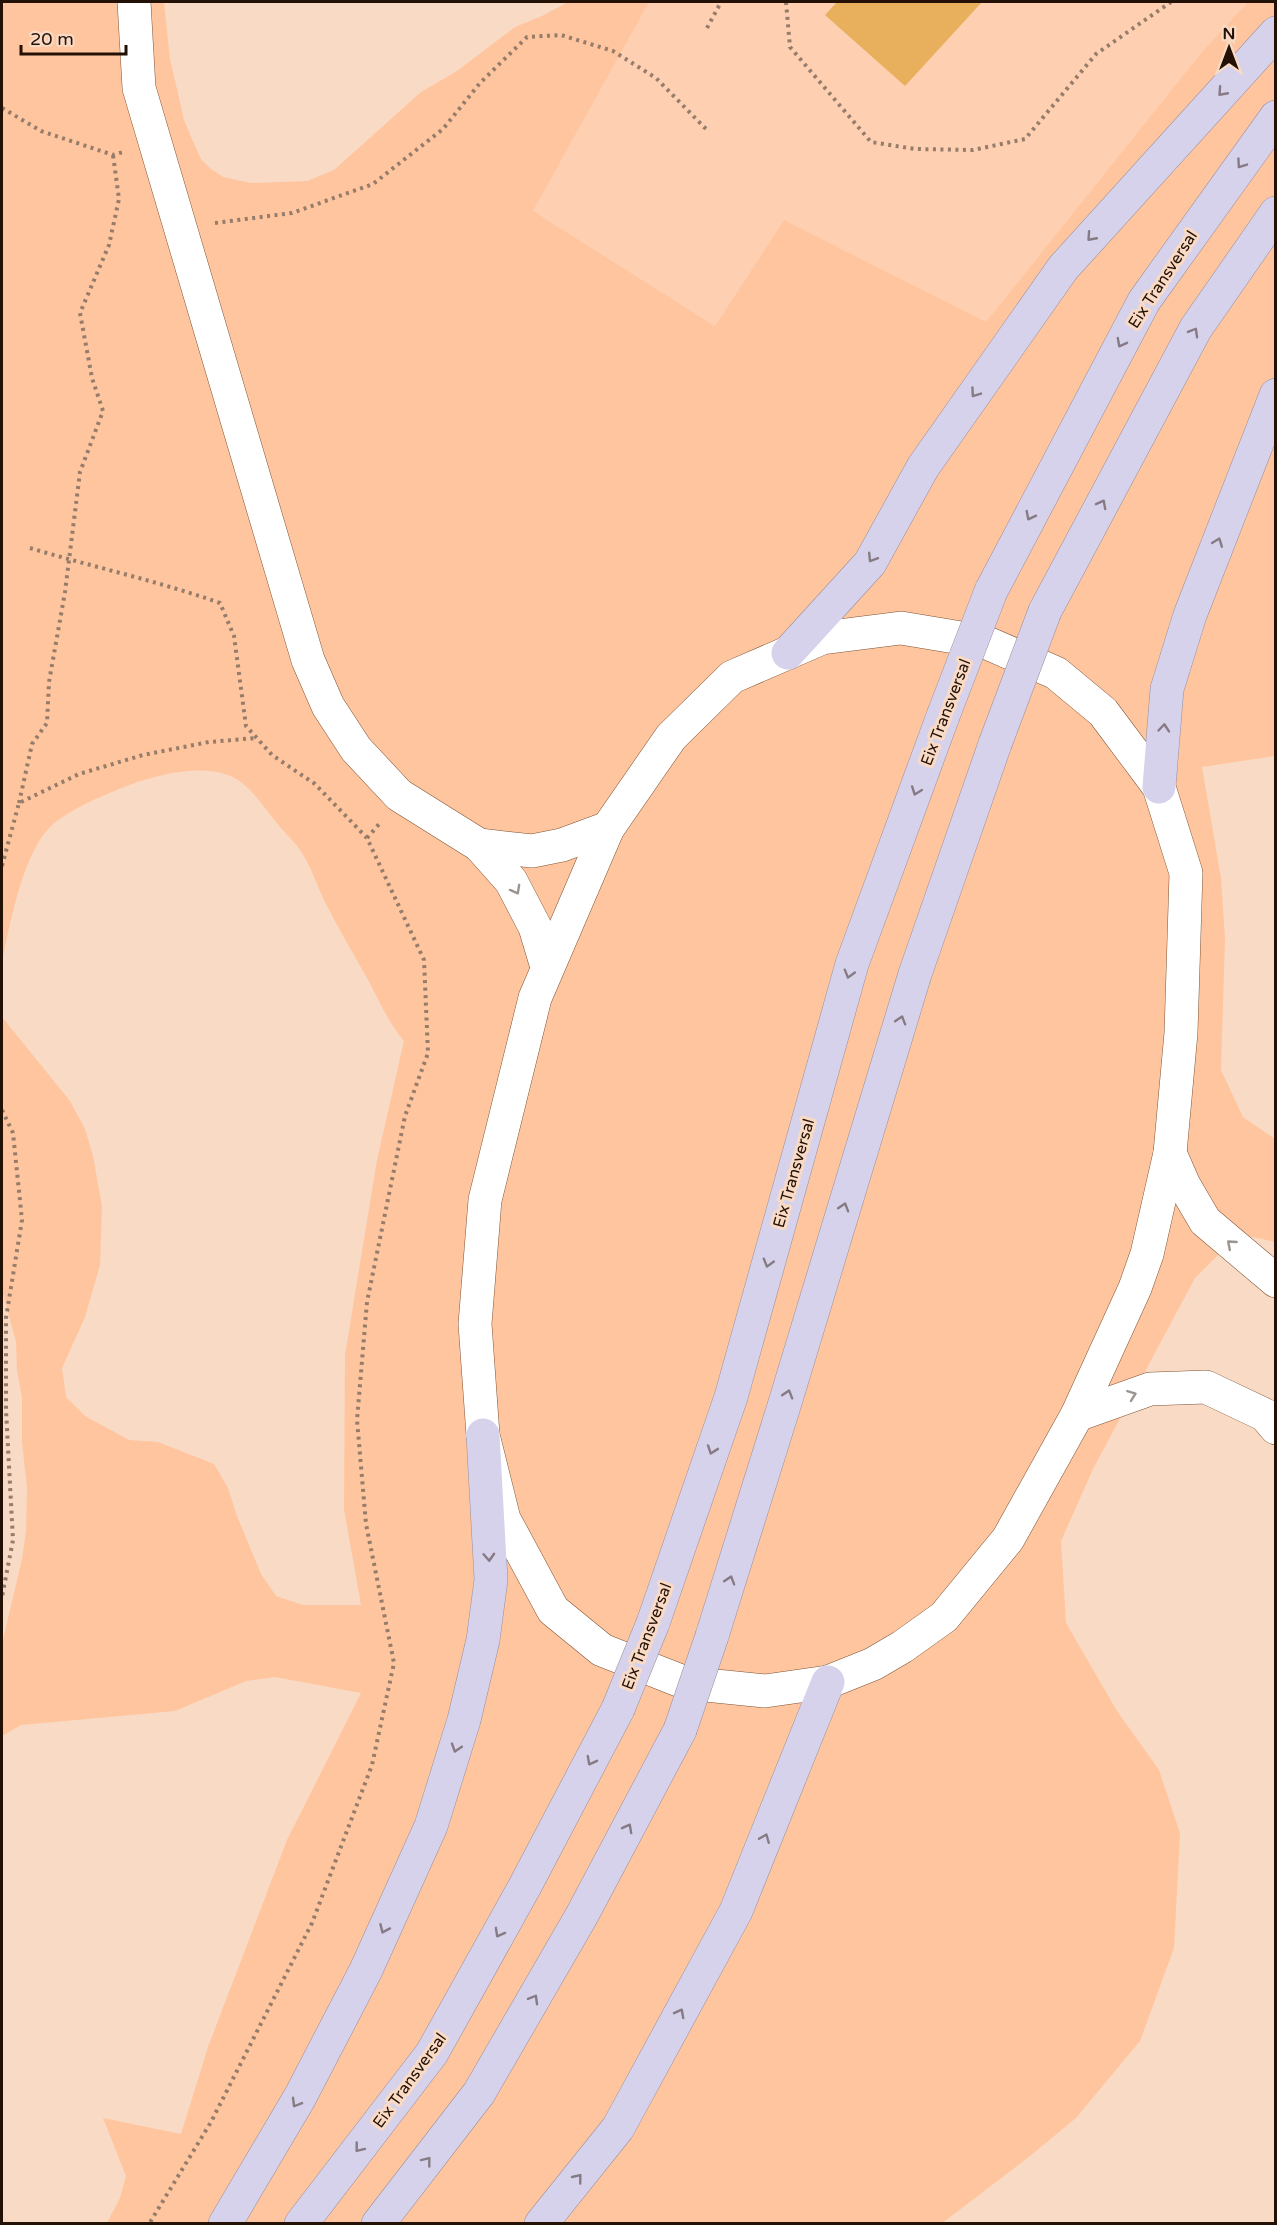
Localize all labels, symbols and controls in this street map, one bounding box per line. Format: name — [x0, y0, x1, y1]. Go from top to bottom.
scale bar — [21, 18, 126, 56]
north arrow — [1199, 18, 1259, 78]
text: N — [1223, 24, 1235, 44]
text: 20 m — [30, 28, 74, 50]
one-way arrow — [1218, 85, 1229, 96]
one-way arrow — [1237, 157, 1248, 168]
street label: Eix Transversal — [1124, 227, 1202, 332]
one-way arrow — [1087, 230, 1098, 241]
one-way arrow — [1187, 328, 1198, 339]
one-way arrow — [1117, 337, 1128, 347]
one-way arrow — [971, 386, 982, 397]
one-way arrow — [1095, 500, 1106, 511]
one-way arrow — [1026, 509, 1037, 520]
one-way arrow — [1211, 537, 1224, 548]
one-way arrow — [868, 552, 880, 562]
street label: Eix Transversal — [916, 656, 975, 768]
one-way arrow — [1157, 724, 1170, 733]
one-way arrow — [910, 785, 923, 796]
one-way arrow — [509, 884, 520, 895]
one-way arrow — [844, 968, 856, 979]
one-way arrow — [894, 1015, 906, 1026]
street label: Eix Transversal — [769, 1116, 819, 1230]
one-way arrow — [837, 1202, 849, 1213]
one-way arrow — [1227, 1240, 1238, 1251]
one-way arrow — [763, 1257, 775, 1268]
one-way arrow — [781, 1389, 793, 1400]
one-way arrow — [1126, 1390, 1137, 1403]
one-way arrow — [707, 1444, 720, 1455]
one-way arrow — [483, 1552, 496, 1561]
one-way arrow — [723, 1575, 735, 1586]
street label: Eix Transversal — [617, 1580, 676, 1692]
one-way arrow — [450, 1742, 463, 1753]
one-way arrow — [587, 1754, 598, 1765]
one-way arrow — [621, 1824, 632, 1834]
one-way arrow — [758, 1833, 770, 1844]
one-way arrow — [380, 1923, 392, 1934]
one-way arrow — [495, 1926, 506, 1937]
one-way arrow — [527, 1994, 538, 2005]
one-way arrow — [673, 2009, 684, 2020]
street label: Eix Transversal — [369, 2029, 451, 2132]
one-way arrow — [292, 2097, 304, 2107]
one-way arrow — [355, 2142, 366, 2153]
one-way arrow — [419, 2157, 430, 2168]
one-way arrow — [570, 2174, 581, 2185]

